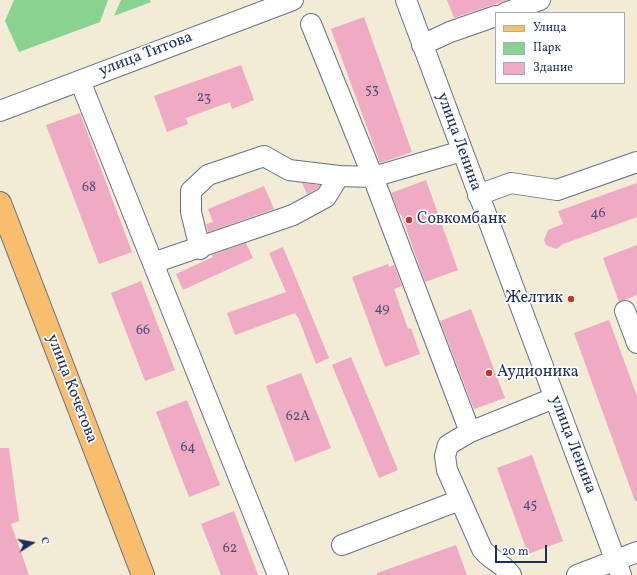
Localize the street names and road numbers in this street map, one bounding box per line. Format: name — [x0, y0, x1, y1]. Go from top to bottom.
street label: улица Титова — [96, 28, 196, 82]
street label: улица Ленина — [431, 90, 485, 194]
street label: улица Кочетова — [41, 332, 101, 446]
street label: улица Ленина — [545, 393, 599, 497]

